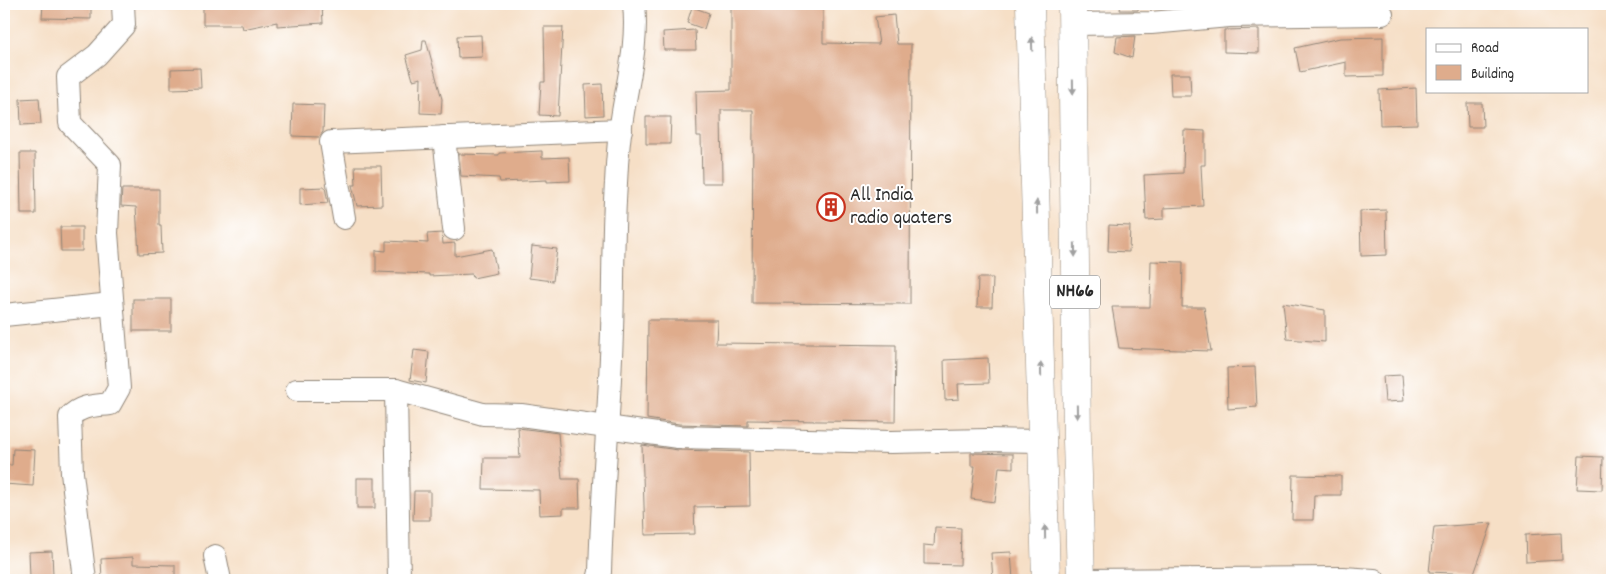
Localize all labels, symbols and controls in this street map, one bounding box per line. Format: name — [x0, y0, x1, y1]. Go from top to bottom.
legend — [1426, 28, 1588, 92]
one-way arrow — [1027, 36, 1035, 52]
text: Road — [1471, 38, 1499, 60]
text: Building — [1471, 64, 1514, 86]
one-way arrow — [1069, 80, 1077, 96]
place label: All India radio quaters — [850, 182, 952, 233]
building icon: All India radio quaters — [816, 192, 846, 222]
one-way arrow — [1033, 198, 1041, 214]
one-way arrow — [1071, 242, 1079, 258]
road number: NH66 — [1050, 276, 1100, 308]
one-way arrow — [1037, 361, 1045, 377]
one-way arrow — [1073, 405, 1081, 421]
one-way arrow — [1041, 523, 1049, 539]

